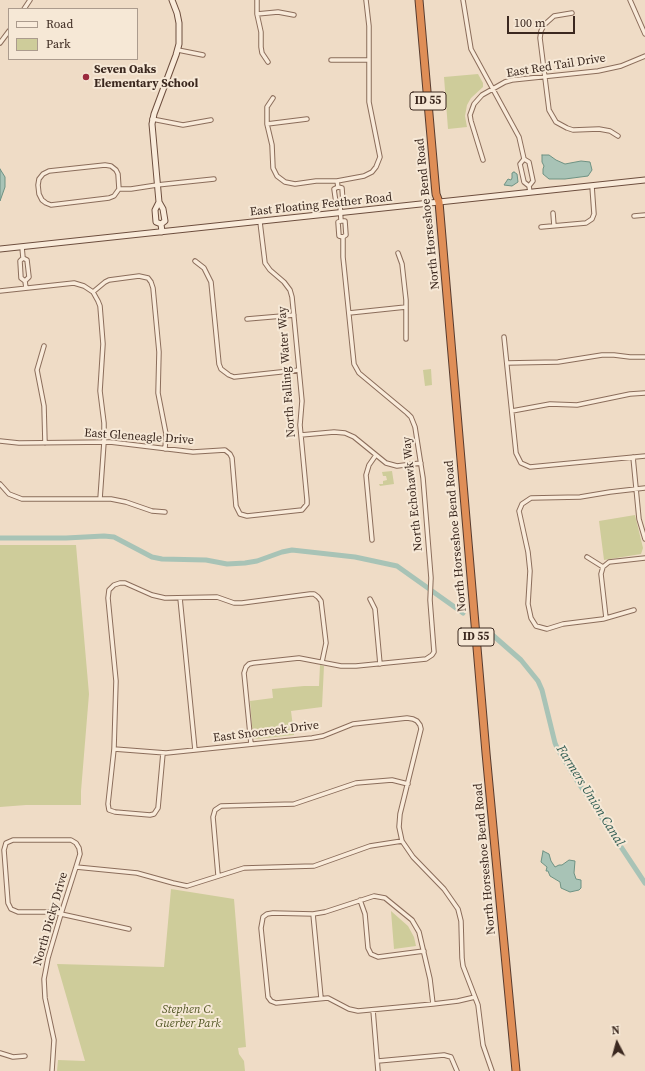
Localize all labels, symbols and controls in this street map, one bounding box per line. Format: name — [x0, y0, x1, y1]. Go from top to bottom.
legend — [8, 8, 138, 60]
scale bar — [509, 8, 577, 34]
text: 100 m — [514, 15, 546, 31]
text: Road — [46, 16, 73, 32]
text: Park — [46, 36, 71, 52]
street label: East Red Tail Drive — [505, 51, 607, 81]
place label: Seven Oaks Elementary School — [94, 63, 198, 91]
marker: Seven Oaks Elementary School — [81, 72, 91, 82]
road number: ID 55 — [410, 92, 446, 110]
street label: North Horseshoe Bend Road — [413, 138, 443, 290]
street label: East Floating Feather Road — [249, 190, 393, 220]
street label: North Falling Water Way — [275, 306, 299, 438]
street label: East Gleneagle Drive — [84, 426, 194, 448]
street label: North Echohawk Way — [400, 436, 426, 552]
street label: North Horseshoe Bend Road — [442, 460, 470, 612]
road number: ID 55 — [458, 628, 494, 646]
street label: East Snocreek Drive — [212, 718, 320, 746]
water label: Farmers Union Canal — [553, 743, 627, 849]
street label: North Horseshoe Bend Road — [471, 783, 499, 935]
street label: North Dicky Drive — [31, 871, 71, 967]
park label: Stephen C. Guerber Park — [155, 1003, 221, 1031]
north arrow — [597, 1023, 637, 1063]
text: N — [611, 1023, 620, 1038]

